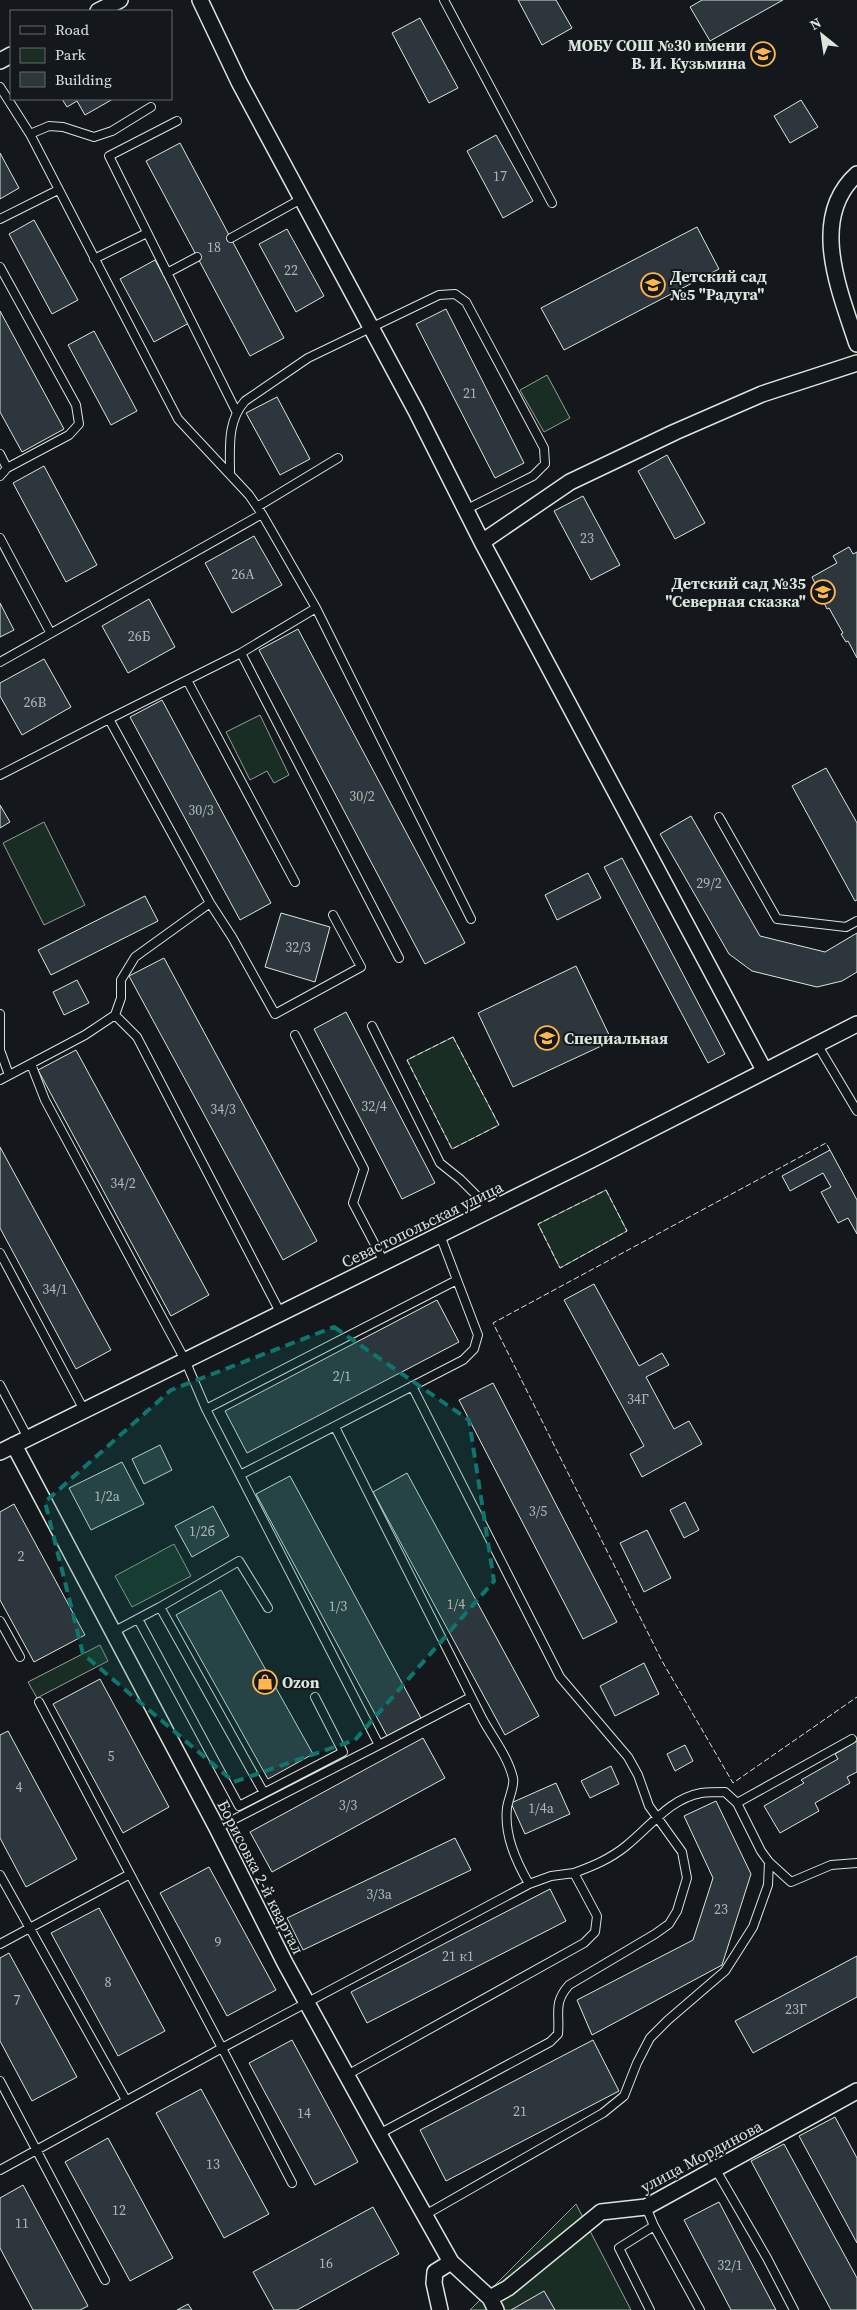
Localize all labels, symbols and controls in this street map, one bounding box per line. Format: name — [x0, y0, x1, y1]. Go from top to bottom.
legend — [10, 10, 172, 100]
north arrow — [797, 10, 847, 60]
text: N — [806, 13, 825, 35]
text: Road — [55, 19, 89, 40]
place label: МОБУ СОШ №30 имени В. И. Кузьмина — [568, 34, 746, 74]
school or university icon: МОБУ СОШ №30 имени В. И. Кузьмина — [750, 41, 776, 67]
text: Park — [55, 44, 87, 65]
text: Building — [55, 69, 112, 90]
house number: 17 — [493, 166, 507, 186]
house number: 18 — [207, 237, 221, 257]
house number: 22 — [284, 260, 298, 280]
place label: Детский сад №5 "Радуга" — [670, 265, 767, 305]
school or university icon: Детский сад №5 "Радуга" — [640, 272, 666, 298]
house number: 21 — [463, 383, 477, 403]
house number: 23 — [580, 528, 594, 548]
house number: 26А — [231, 564, 255, 584]
place label: Детский сад №35 "Северная сказка" — [665, 572, 806, 612]
school or university icon: Детский сад №35 "Северная сказка" — [810, 579, 836, 605]
house number: 26Б — [128, 626, 151, 646]
house number: 26В — [24, 692, 47, 712]
house number: 30/2 — [349, 786, 375, 806]
house number: 30/3 — [188, 800, 214, 820]
house number: 29/2 — [696, 873, 722, 893]
house number: 32/3 — [285, 937, 311, 957]
school or university icon: Специальная — [534, 1025, 560, 1051]
place label: Специальная — [564, 1027, 668, 1049]
house number: 32/4 — [361, 1096, 387, 1116]
house number: 34/3 — [210, 1099, 236, 1119]
house number: 34/2 — [110, 1173, 136, 1193]
street label: Севастопольская улица — [338, 1175, 507, 1273]
house number: 34/1 — [42, 1279, 68, 1299]
house number: 2/1 — [333, 1366, 351, 1386]
house number: 34Г — [627, 1389, 649, 1409]
house number: 1/2а — [94, 1486, 121, 1506]
house number: 3/5 — [529, 1501, 547, 1521]
house number: 1/2б — [189, 1521, 215, 1541]
house number: 2 — [18, 1546, 25, 1566]
house number: 1/4 — [447, 1594, 465, 1614]
house number: 1/3 — [329, 1596, 347, 1616]
shop icon: Ozon — [252, 1669, 278, 1695]
place label: Ozon — [282, 1671, 320, 1693]
house number: 5 — [108, 1746, 115, 1766]
house number: 4 — [16, 1777, 23, 1797]
house number: 3/3 — [339, 1795, 357, 1815]
street label: Борисовка 2-й квартал — [212, 1796, 310, 1958]
house number: 1/4а — [528, 1798, 555, 1818]
house number: 3/3а — [366, 1884, 393, 1904]
house number: 23 — [714, 1899, 728, 1919]
house number: 9 — [215, 1932, 222, 1952]
house number: 21 к1 — [442, 1946, 474, 1966]
house number: 8 — [105, 1972, 112, 1992]
house number: 7 — [14, 1990, 21, 2010]
house number: 23Г — [785, 1999, 807, 2019]
house number: 21 — [513, 2101, 527, 2121]
house number: 14 — [297, 2103, 311, 2123]
street label: улица Мординова — [636, 2114, 767, 2197]
house number: 13 — [206, 2154, 220, 2174]
house number: 12 — [112, 2200, 126, 2220]
house number: 11 — [15, 2213, 29, 2233]
house number: 16 — [319, 2253, 333, 2273]
house number: 32/1 — [717, 2255, 743, 2275]

